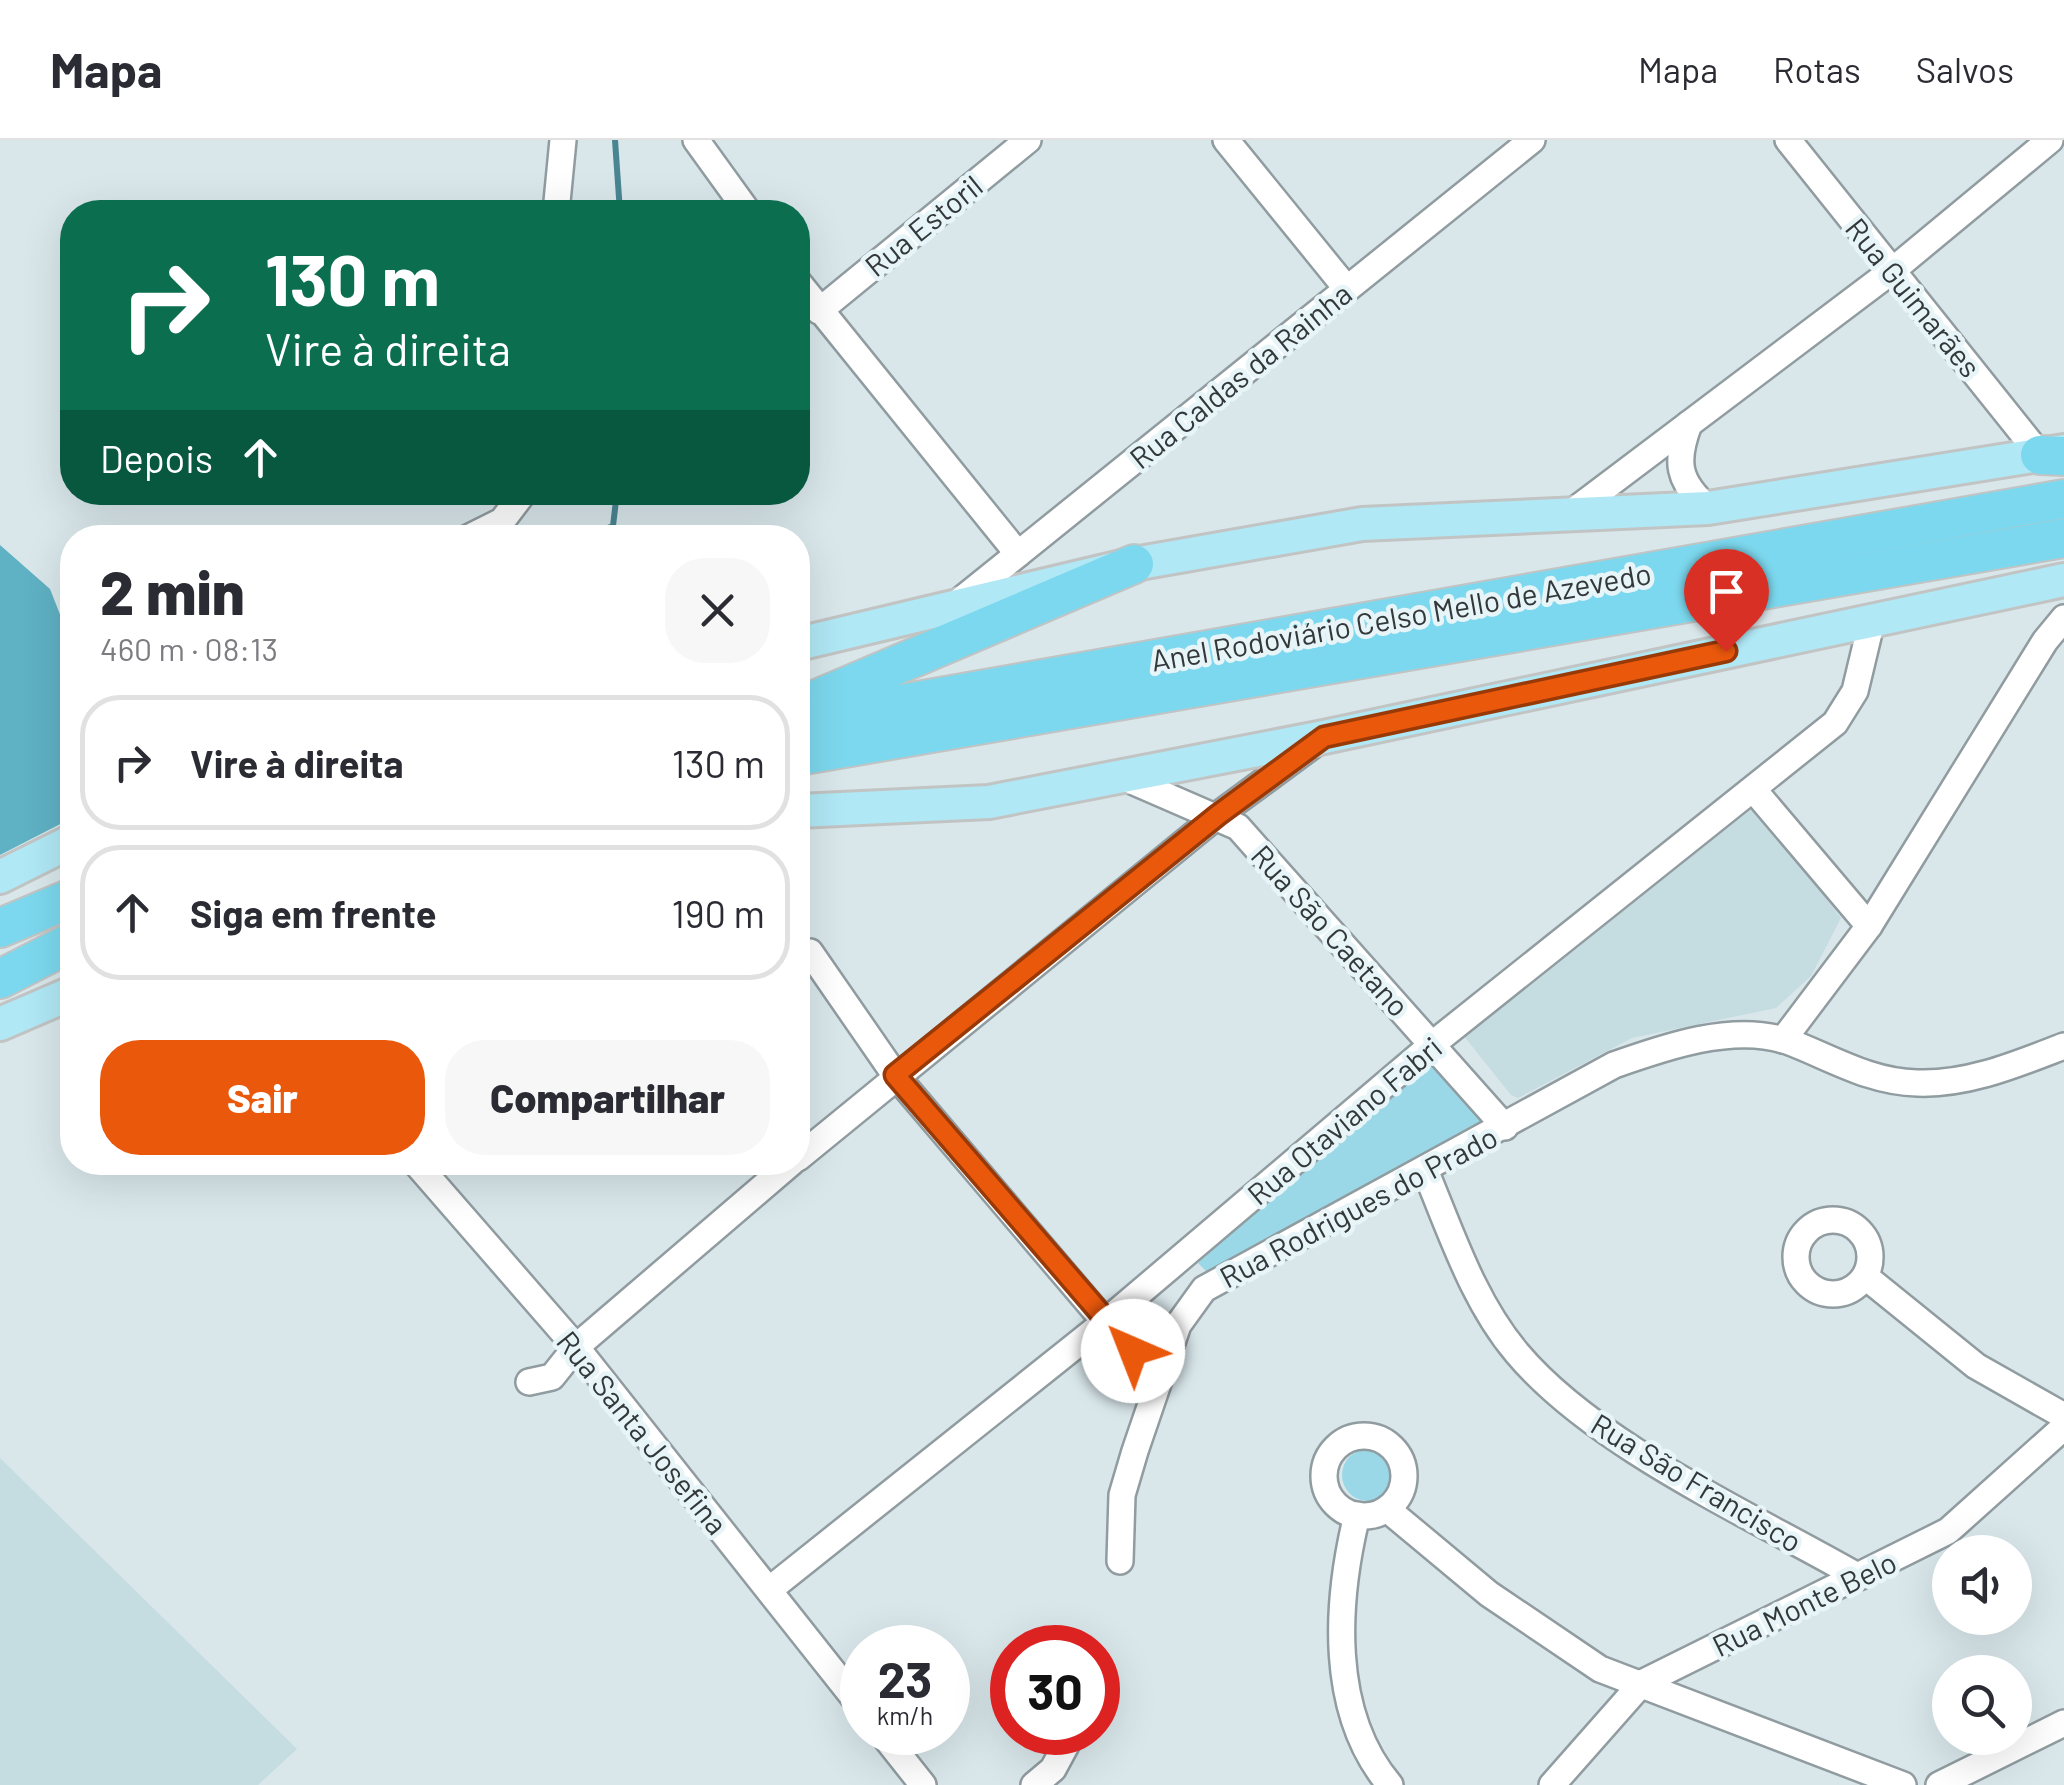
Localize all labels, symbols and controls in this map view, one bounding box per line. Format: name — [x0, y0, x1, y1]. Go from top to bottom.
text: Mapa — [50, 40, 162, 98]
text: Mapa — [1638, 48, 1718, 90]
text: Rotas — [1773, 48, 1861, 90]
text: Salvos — [1916, 48, 2014, 90]
street label: Rua Estoril — [857, 167, 989, 283]
street label: Rua Guimarães — [1839, 210, 1989, 384]
text: 130 m — [265, 236, 440, 320]
icon: right — [100, 240, 230, 370]
street label: Rua Caldas da Rainha — [1122, 275, 1358, 475]
text: Vire à direita — [265, 321, 511, 375]
icon: ahead — [233, 430, 288, 485]
text: Depois — [100, 435, 213, 481]
pin — [1684, 549, 1769, 652]
street label: Anel Rodoviário Celso Mello de Azevedo — [1148, 554, 1654, 678]
text: 2 min — [100, 555, 245, 627]
button: close — [665, 558, 770, 663]
icon: arrive — [1699, 564, 1754, 619]
text: 460 m · 08:13 — [100, 629, 278, 667]
icon: right — [105, 735, 160, 790]
text: Vire à direita — [190, 740, 404, 786]
text: 130 m — [672, 740, 765, 786]
street label: Rua São Caetano — [1245, 837, 1417, 1023]
icon: ahead — [105, 885, 160, 940]
text: Siga em frente — [190, 890, 436, 936]
text: 190 m — [671, 890, 765, 936]
street label: Rua Otaviano Fabri — [1240, 1028, 1448, 1212]
button: Sair — [100, 1040, 425, 1155]
button: Compartilhar — [445, 1040, 770, 1155]
street label: Rua Rodrigues do Prado — [1213, 1118, 1503, 1294]
position arrow — [1081, 1299, 1185, 1403]
street label: Rua Santa Josefina — [550, 1323, 736, 1541]
street label: Rua São Francisco — [1585, 1405, 1809, 1559]
map controls — [1932, 1535, 2032, 1755]
button: sound — [1932, 1535, 2032, 1635]
street label: Rua Monte Belo — [1706, 1543, 1902, 1663]
speed limit sign: 30 — [990, 1625, 1120, 1755]
text: 23 — [878, 1648, 932, 1708]
button: search — [1932, 1655, 2032, 1755]
text: km/h — [877, 1700, 933, 1730]

